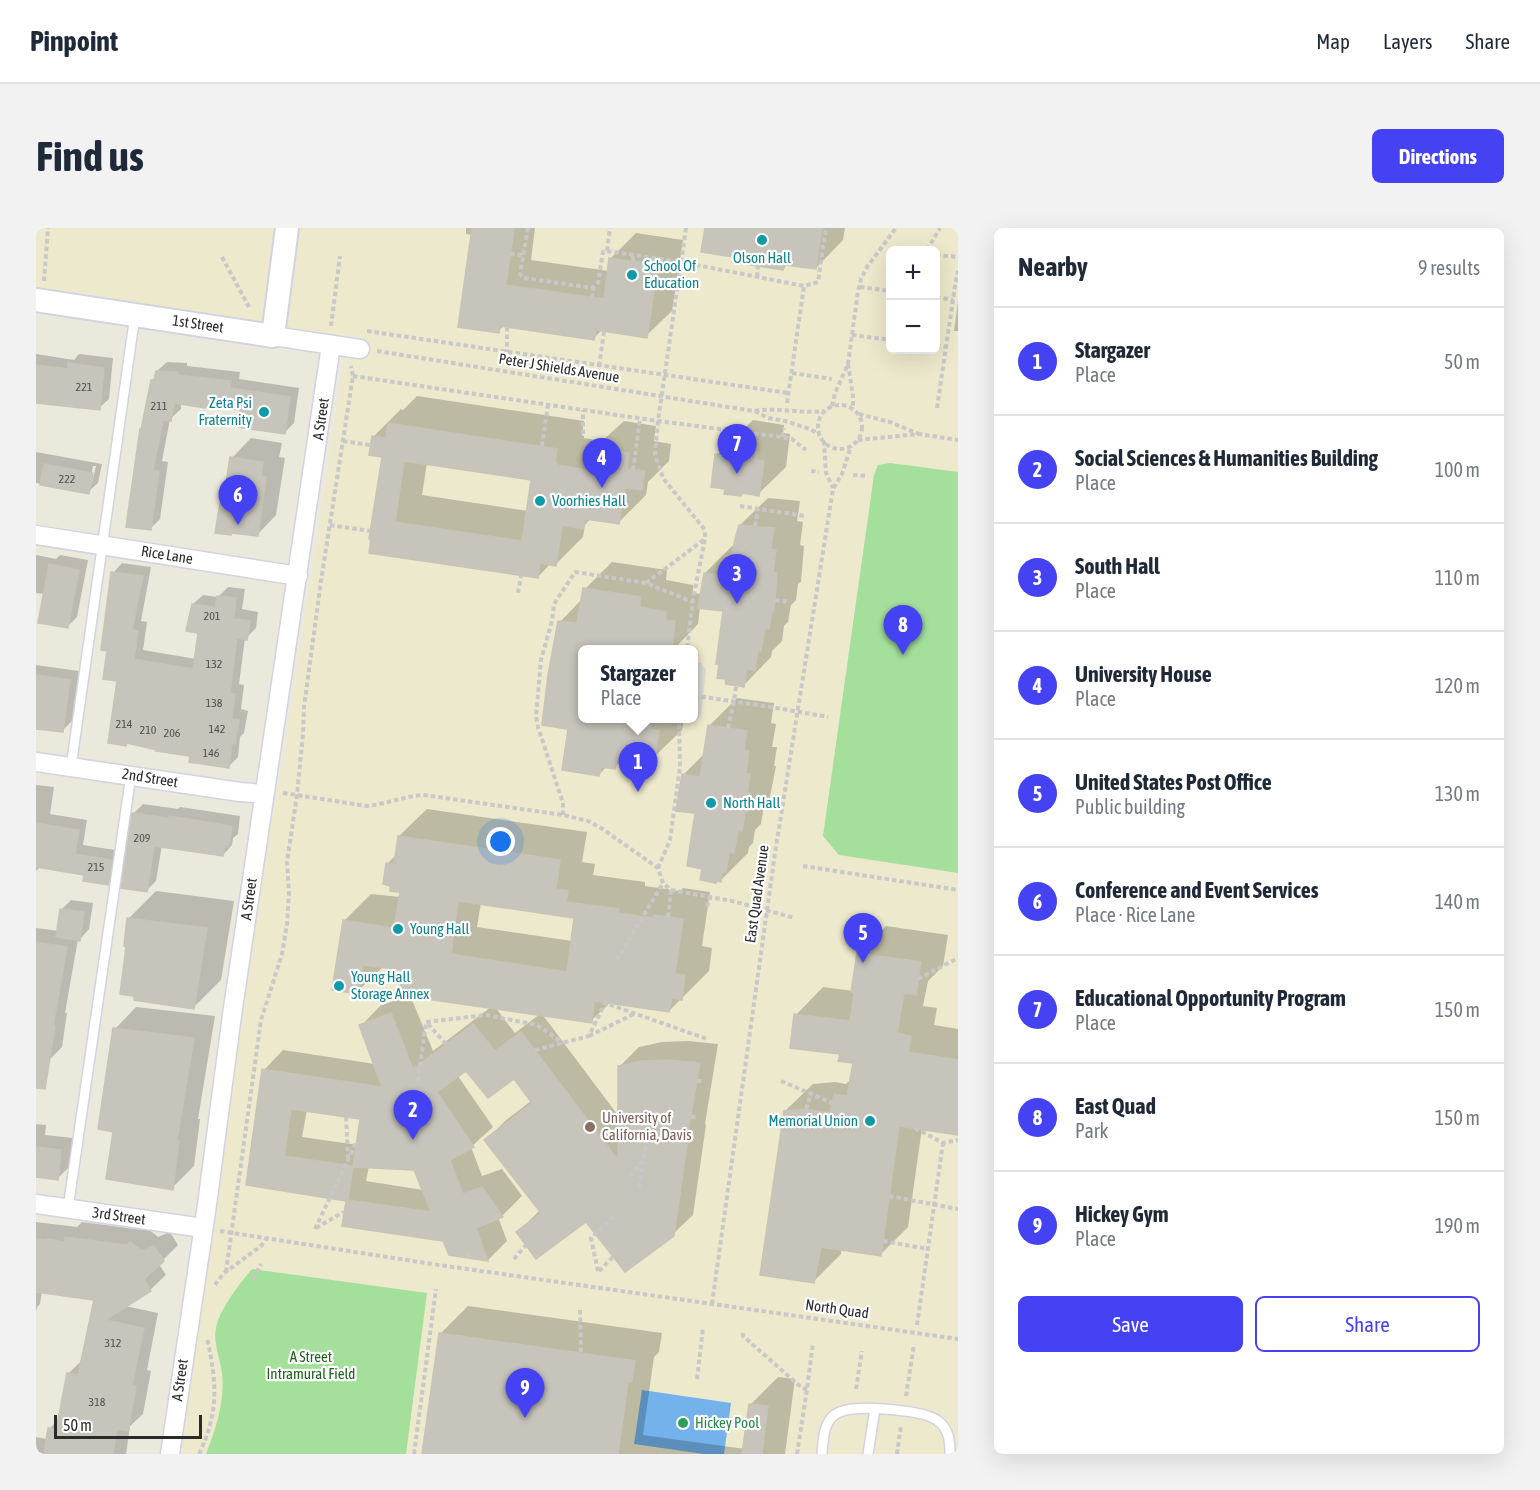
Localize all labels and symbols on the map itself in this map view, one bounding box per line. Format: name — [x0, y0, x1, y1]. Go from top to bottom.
marker: Olson Hall — [755, 233, 769, 247]
place label: Olson Hall — [733, 249, 791, 266]
place label: School Of Education — [644, 257, 699, 291]
marker: School Of Education — [625, 268, 639, 282]
street label: 1st Street — [171, 311, 225, 336]
street label: Peter J Shields Avenue — [498, 350, 621, 385]
house number: 221 — [76, 380, 93, 394]
place label: Zeta Psi Fraternity — [199, 394, 252, 428]
street label: A Street — [309, 397, 332, 441]
house number: 211 — [151, 399, 168, 413]
marker: Zeta Psi Fraternity — [257, 405, 271, 419]
pin: 7 — [718, 424, 756, 474]
pin: 4 — [582, 438, 622, 488]
house number: 222 — [59, 472, 75, 486]
pin: 6 — [218, 476, 258, 525]
place label: Voorhies Hall — [552, 492, 626, 509]
marker: Voorhies Hall — [533, 494, 547, 508]
street label: Rice Lane — [140, 542, 194, 567]
pin: 3 — [718, 554, 756, 604]
pin: 8 — [884, 606, 922, 655]
house number: 201 — [204, 609, 221, 623]
house number: 132 — [206, 657, 222, 671]
house number: 138 — [206, 696, 223, 710]
house number: 214 — [116, 717, 133, 731]
house number: 142 — [209, 722, 225, 736]
house number: 210 — [140, 723, 157, 737]
house number: 206 — [164, 726, 181, 740]
pin: 1 — [618, 742, 658, 792]
house number: 146 — [203, 746, 220, 760]
street label: 2nd Street — [121, 765, 179, 790]
place label: North Hall — [723, 794, 780, 811]
marker: North Hall — [704, 796, 718, 810]
your location — [486, 827, 515, 856]
house number: 209 — [134, 831, 151, 845]
street label: East Quad Avenue — [741, 844, 772, 944]
house number: 215 — [88, 860, 104, 874]
street label: A Street — [237, 877, 260, 921]
pin: 5 — [844, 914, 882, 963]
place label: Young Hall — [410, 920, 470, 937]
marker: Young Hall — [391, 922, 405, 936]
place label: Young Hall Storage Annex — [351, 968, 429, 1002]
marker: Young Hall Storage Annex — [332, 979, 346, 993]
pin: 2 — [394, 1090, 433, 1140]
place label: University of California, Davis — [602, 1109, 692, 1143]
place label: Memorial Union — [769, 1112, 858, 1129]
marker: Memorial Union — [863, 1114, 877, 1128]
marker: University of California, Davis — [583, 1120, 597, 1134]
street label: 3rd Street — [91, 1203, 147, 1228]
street label: North Quad — [804, 1296, 870, 1321]
house number: 312 — [105, 1336, 121, 1350]
park label: A Street Intramural Field — [267, 1348, 355, 1382]
street label: A Street — [168, 1358, 191, 1402]
pin: 9 — [506, 1368, 544, 1418]
house number: 318 — [89, 1395, 106, 1409]
scale bar — [54, 1412, 202, 1440]
place label: Hickey Pool — [695, 1414, 759, 1431]
marker: Hickey Pool — [676, 1416, 690, 1430]

